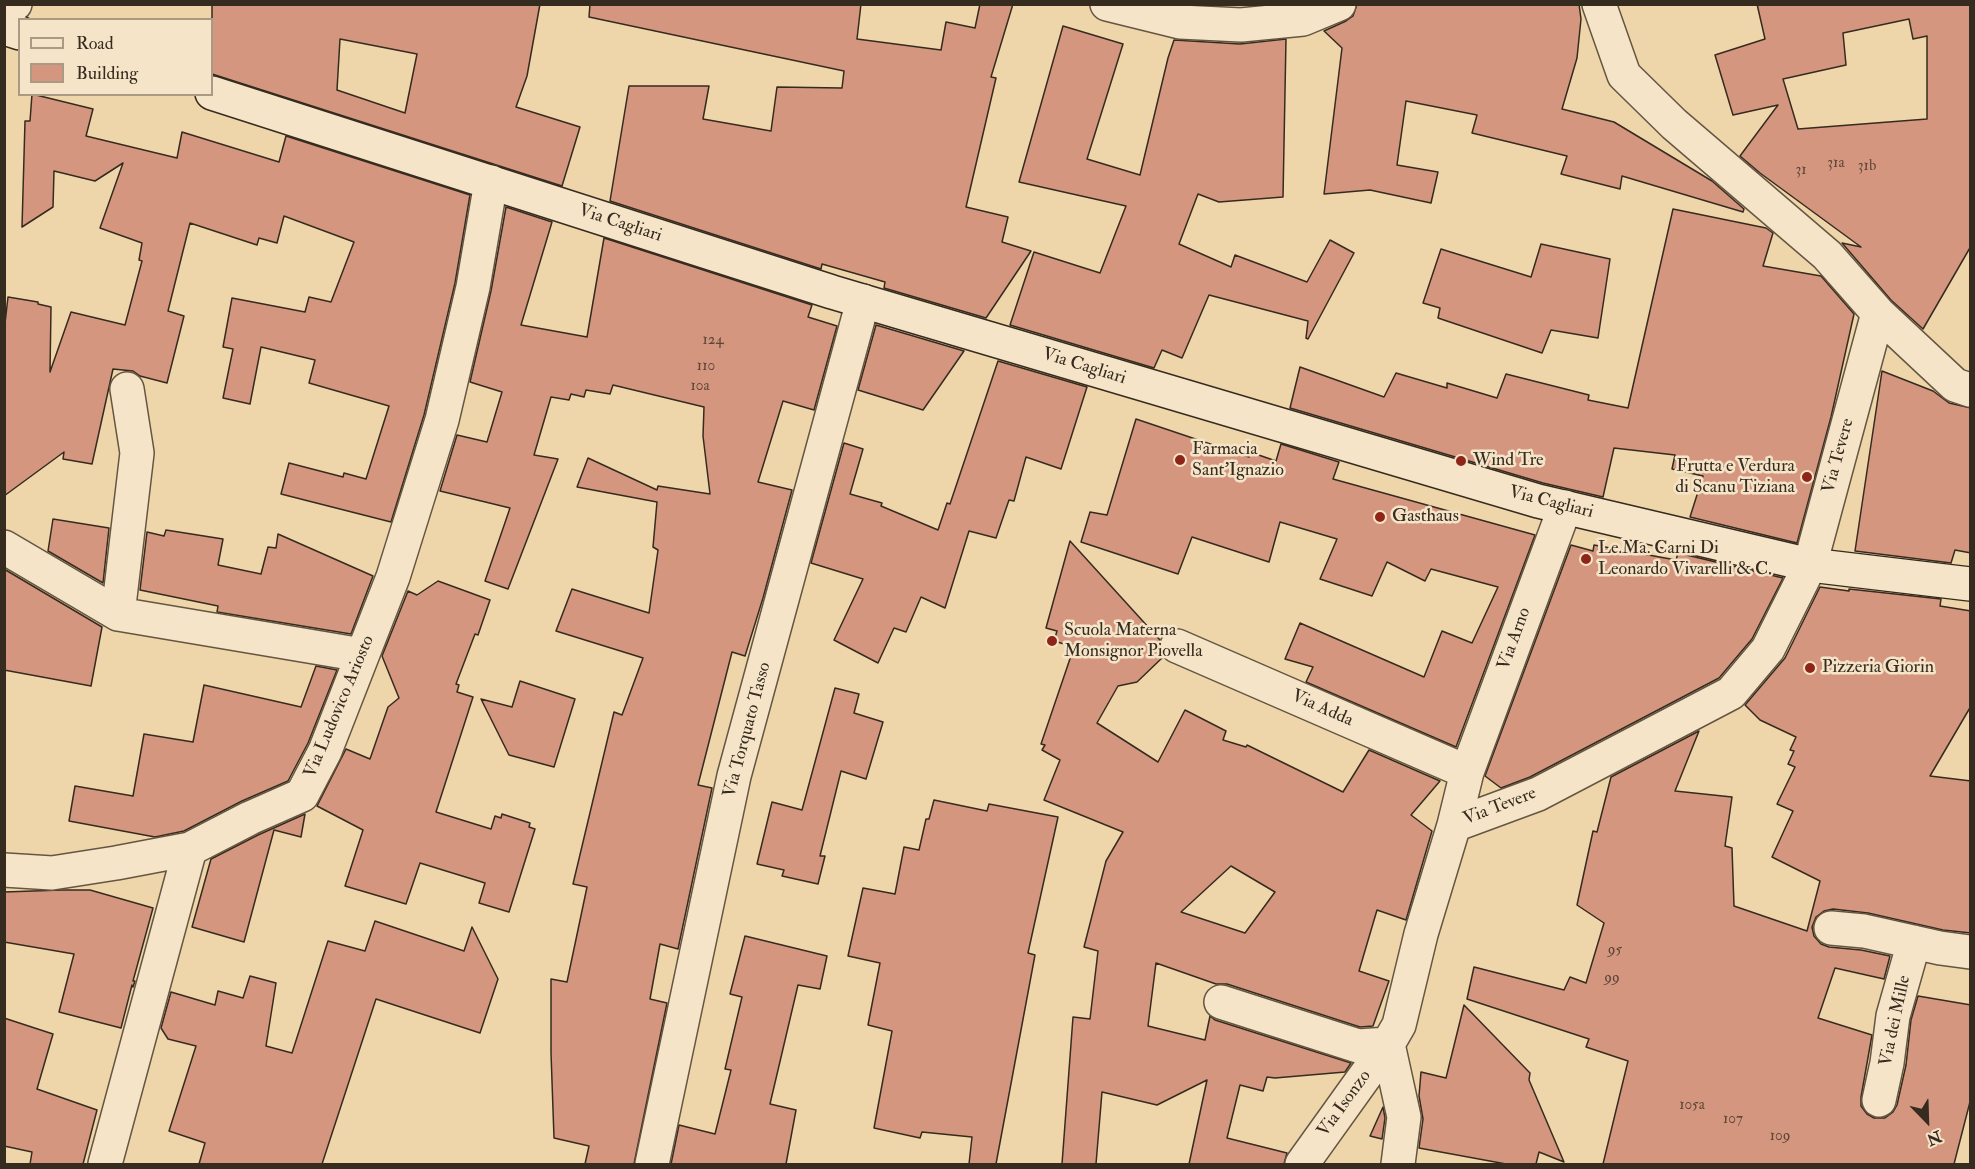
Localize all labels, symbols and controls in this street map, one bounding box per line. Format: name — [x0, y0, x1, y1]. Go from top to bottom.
legend — [18, 18, 213, 96]
text: Road — [76, 32, 114, 55]
text: Building — [76, 62, 138, 85]
house number: 31a — [1827, 155, 1845, 173]
house number: 31b — [1858, 158, 1876, 176]
house number: 31 — [1795, 162, 1807, 180]
street label: Via Cagliari — [576, 200, 664, 248]
house number: 124 — [702, 332, 724, 350]
street label: Via Cagliari — [1040, 344, 1128, 390]
house number: 110 — [697, 358, 715, 376]
house number: 10a — [690, 378, 710, 396]
street label: Via Tevere — [1819, 416, 1859, 496]
place label: Farmacia Sant'Ignazio — [1192, 439, 1284, 482]
place label: Wind Tre — [1473, 450, 1544, 472]
marker: Farmacia Sant'Ignazio — [1173, 453, 1187, 467]
marker: Wind Tre — [1454, 454, 1468, 468]
place label: Frutta e Verdura di Scanu Tiziana — [1675, 456, 1795, 498]
marker: Frutta e Verdura di Scanu Tiziana — [1800, 470, 1814, 484]
street label: Via Cagliari — [1507, 482, 1595, 524]
place label: Gasthaus — [1392, 506, 1459, 528]
marker: Gasthaus — [1373, 510, 1387, 524]
place label: Le.Ma. Carni Di Leonardo Vivarelli & C. — [1598, 538, 1772, 580]
marker: Le.Ma. Carni Di Leonardo Vivarelli & C. — [1579, 552, 1593, 566]
street label: Via Arno — [1494, 605, 1536, 673]
place label: Scuola Materna Monsignor Piovella — [1064, 620, 1203, 662]
street label: Via Ludovico Ariosto — [300, 633, 380, 781]
marker: Scuola Materna Monsignor Piovella — [1045, 634, 1059, 648]
place label: Pizzeria Giorin — [1822, 657, 1934, 679]
street label: Via Torquato Tasso — [720, 660, 776, 800]
marker: Pizzeria Giorin — [1803, 661, 1817, 675]
street label: Via Adda — [1288, 686, 1356, 732]
street label: Via Tevere — [1460, 783, 1540, 831]
house number: 95 — [1608, 942, 1622, 960]
house number: 99 — [1604, 970, 1620, 988]
street label: Via dei Mille — [1876, 974, 1916, 1068]
street label: Via Isonzo — [1314, 1066, 1376, 1142]
north arrow — [1897, 1091, 1957, 1151]
house number: 105a — [1679, 1097, 1705, 1115]
house number: 107 — [1723, 1111, 1743, 1129]
text: N — [1924, 1126, 1945, 1150]
house number: 109 — [1770, 1128, 1790, 1146]

